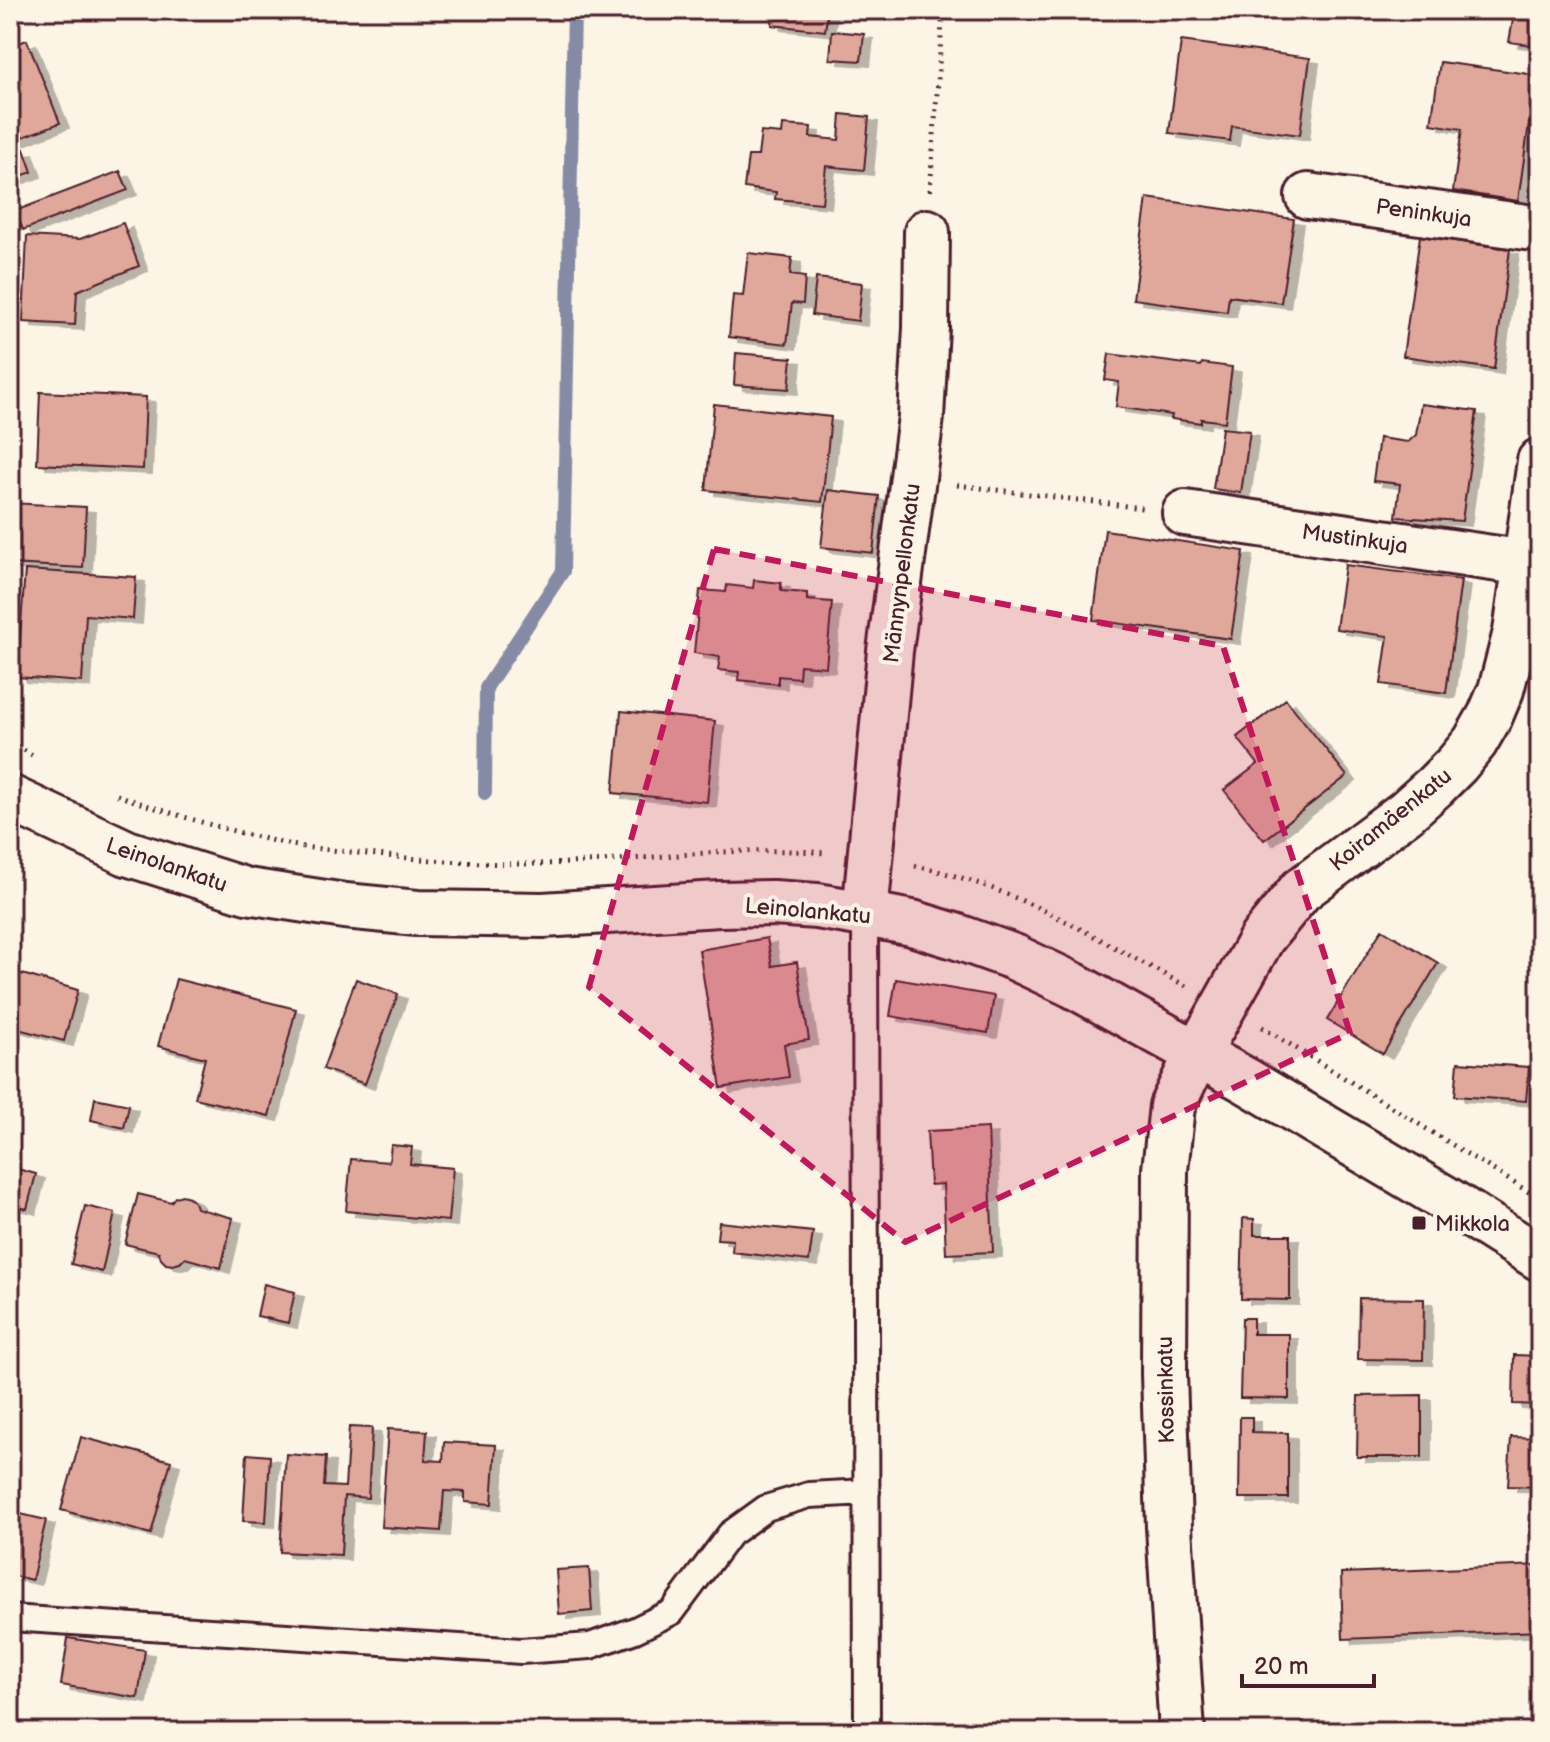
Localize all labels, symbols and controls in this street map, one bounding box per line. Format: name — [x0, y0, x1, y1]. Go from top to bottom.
street label: Peninkuja — [1374, 193, 1473, 234]
street label: Männynpellonkatu — [878, 482, 927, 665]
street label: Mustinkuja — [1300, 519, 1410, 560]
street label: Koiramäenkatu — [1324, 763, 1457, 878]
street label: Leinolankatu — [102, 832, 231, 899]
street label: Leinolankatu — [744, 893, 872, 930]
place label: Mikkola — [1435, 1211, 1510, 1238]
marker: Mikkola — [1410, 1214, 1428, 1232]
street label: Kossinkatu — [1152, 1336, 1181, 1444]
scale bar — [1242, 1638, 1374, 1688]
text: 20 m — [1254, 1652, 1309, 1681]

